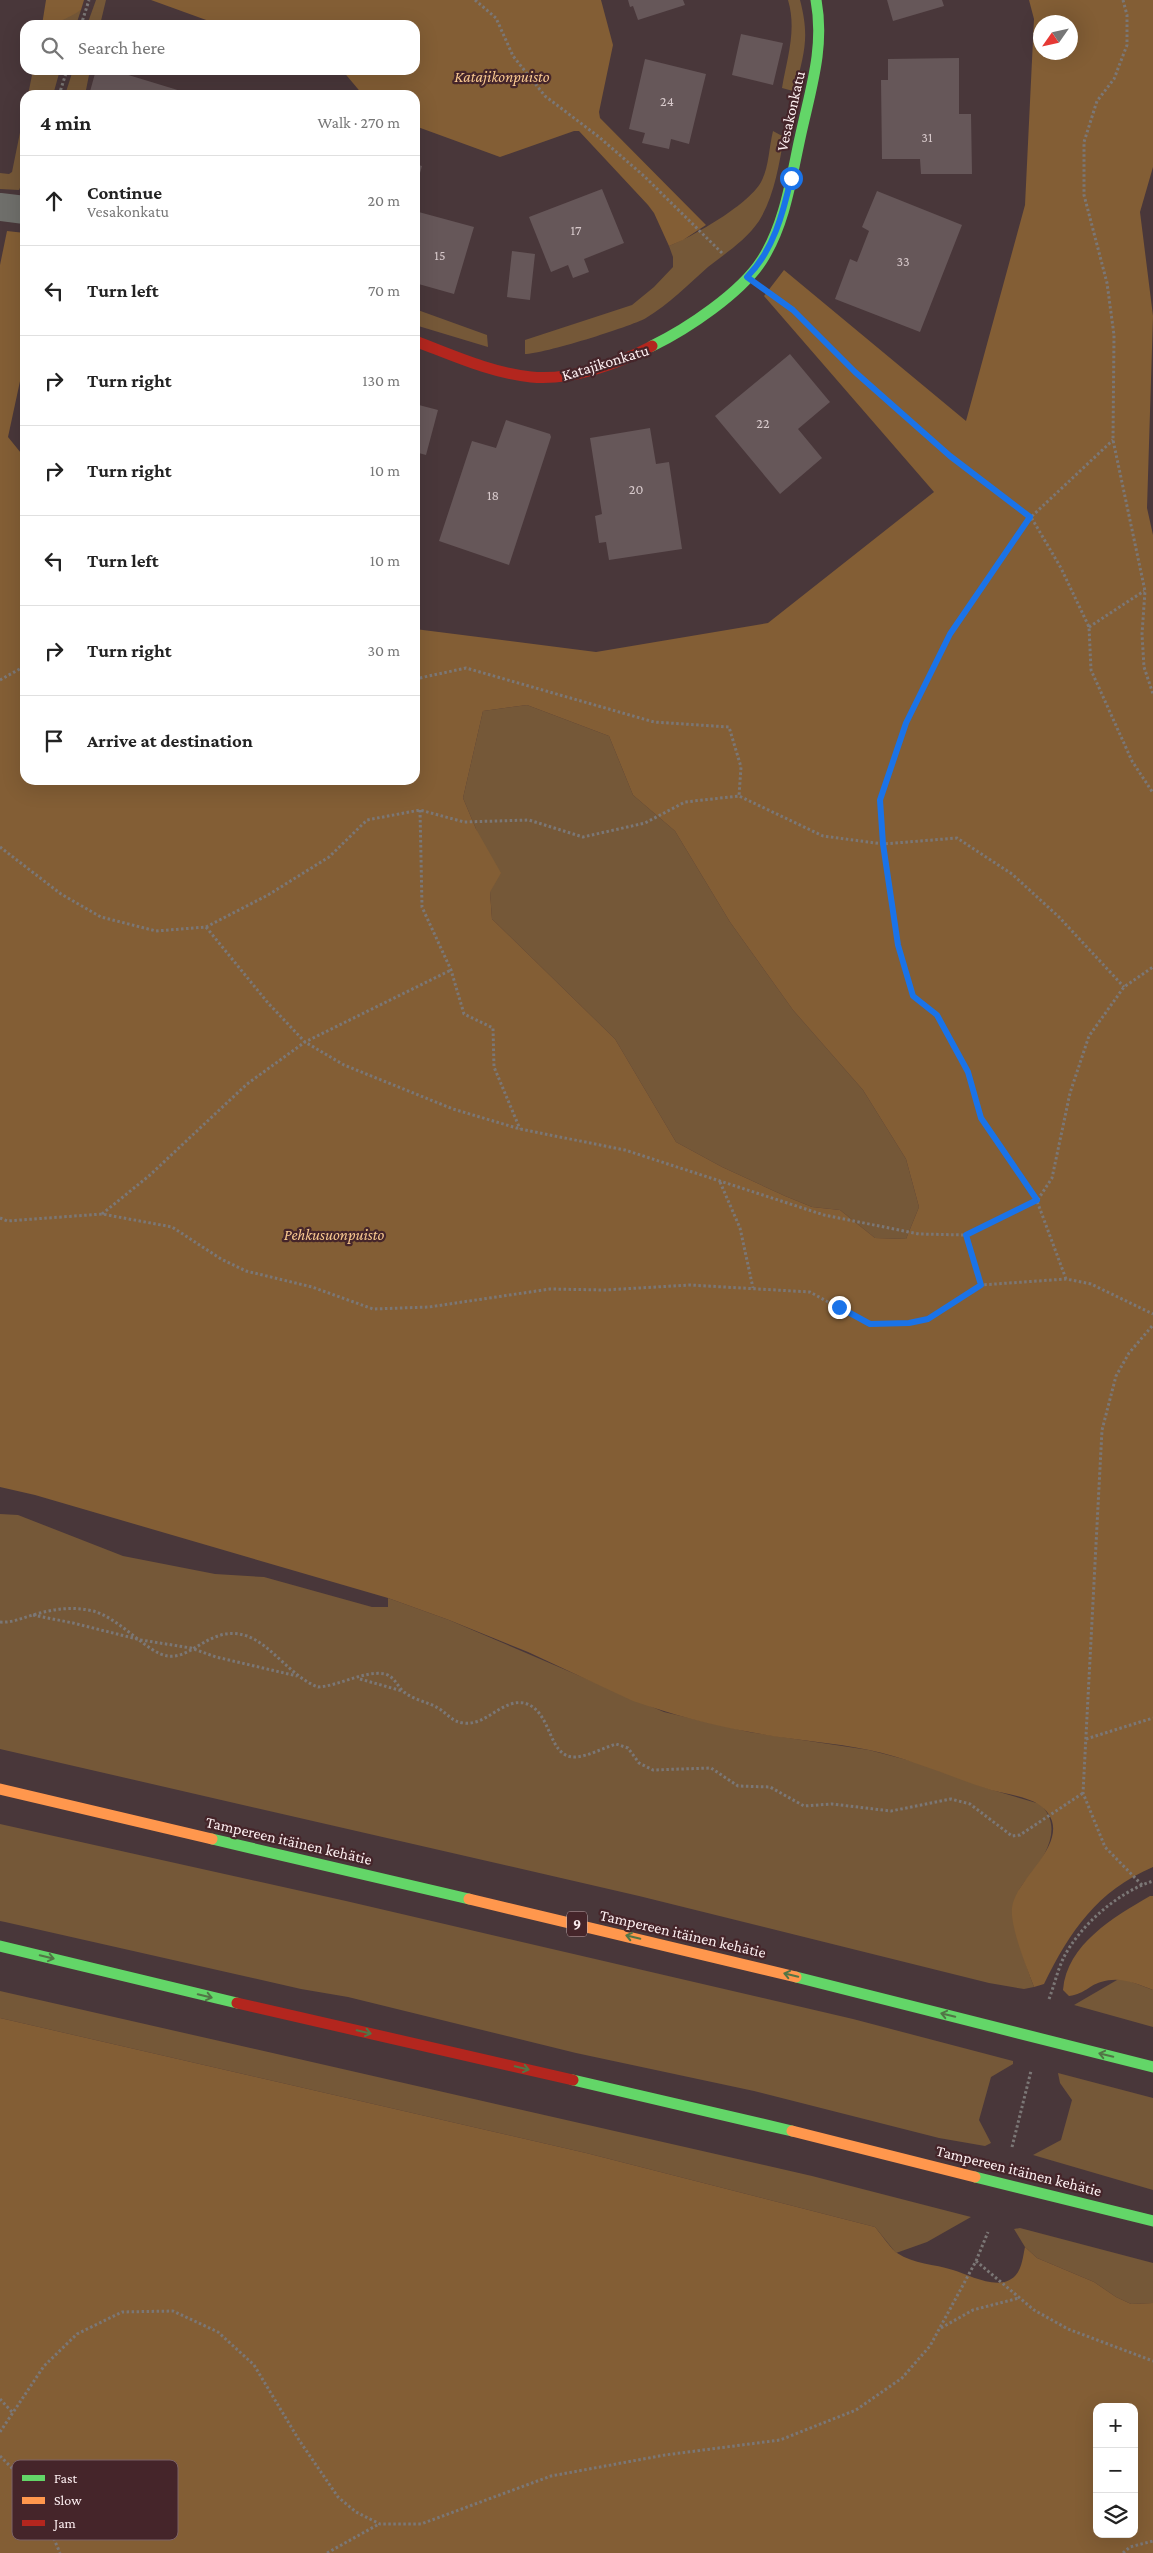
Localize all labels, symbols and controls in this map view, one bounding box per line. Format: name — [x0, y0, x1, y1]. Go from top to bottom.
north arrow — [1033, 15, 1078, 60]
search box — [20, 20, 420, 75]
icon: search — [38, 34, 66, 62]
text: Search here — [78, 37, 165, 58]
park label: Katajikonpuisto — [454, 68, 550, 86]
street label: Vesakonkatu — [773, 69, 808, 153]
house number: 24 — [660, 93, 674, 109]
text: 4 min — [40, 111, 91, 135]
text: Walk · 270 m — [318, 114, 400, 131]
house number: 31 — [921, 129, 933, 145]
route start — [780, 167, 803, 190]
text: Continue — [87, 182, 162, 203]
icon: ahead — [40, 187, 68, 215]
text: 20 m — [367, 192, 400, 209]
text: Vesakonkatu — [87, 203, 169, 220]
house number: 17 — [570, 222, 582, 238]
house number: 15 — [434, 247, 446, 263]
house number: 33 — [896, 253, 910, 269]
icon: left — [40, 277, 68, 305]
text: Turn left — [87, 280, 159, 301]
text: 70 m — [368, 282, 400, 299]
street label: Katajikonkatu — [560, 341, 651, 385]
icon: right — [40, 367, 68, 395]
text: Turn right — [87, 370, 172, 391]
text: 130 m — [362, 372, 400, 389]
house number: 22 — [756, 415, 770, 431]
icon: right — [40, 457, 68, 485]
text: Turn right — [87, 460, 172, 481]
text: 10 m — [370, 462, 400, 479]
house number: 20 — [629, 481, 643, 497]
house number: 18 — [487, 487, 499, 503]
icon: left — [40, 547, 68, 575]
text: Turn left — [87, 550, 159, 571]
text: 10 m — [370, 552, 400, 569]
icon: right — [40, 637, 68, 665]
text: Turn right — [87, 640, 172, 661]
text: 30 m — [368, 642, 400, 659]
icon: arrive — [40, 727, 68, 755]
text: Arrive at destination — [87, 730, 253, 751]
park label: Pehkusuonpuisto — [284, 1226, 385, 1244]
route end — [828, 1296, 851, 1319]
street label: Tampereen itäinen kehätie — [204, 1813, 374, 1869]
street label: Tampereen itäinen kehätie — [598, 1906, 768, 1962]
road number: 9 — [567, 1912, 587, 1936]
one-way arrow — [625, 1932, 641, 1941]
one-way arrow — [39, 1953, 55, 1962]
one-way arrow — [783, 1970, 799, 1979]
one-way arrow — [197, 1992, 213, 2001]
one-way arrow — [941, 2010, 957, 2019]
one-way arrow — [355, 2028, 371, 2037]
one-way arrow — [1098, 2050, 1114, 2059]
one-way arrow — [514, 2064, 530, 2073]
street label: Tampereen itäinen kehätie — [934, 2142, 1103, 2200]
map controls — [1093, 2403, 1138, 2538]
button: + — [1093, 2403, 1138, 2448]
button: − — [1093, 2448, 1138, 2493]
legend — [12, 2460, 178, 2540]
text: Fast — [54, 2470, 78, 2486]
text: Slow — [54, 2492, 82, 2508]
button: layers — [1093, 2493, 1138, 2538]
text: Jam — [52, 2515, 76, 2531]

